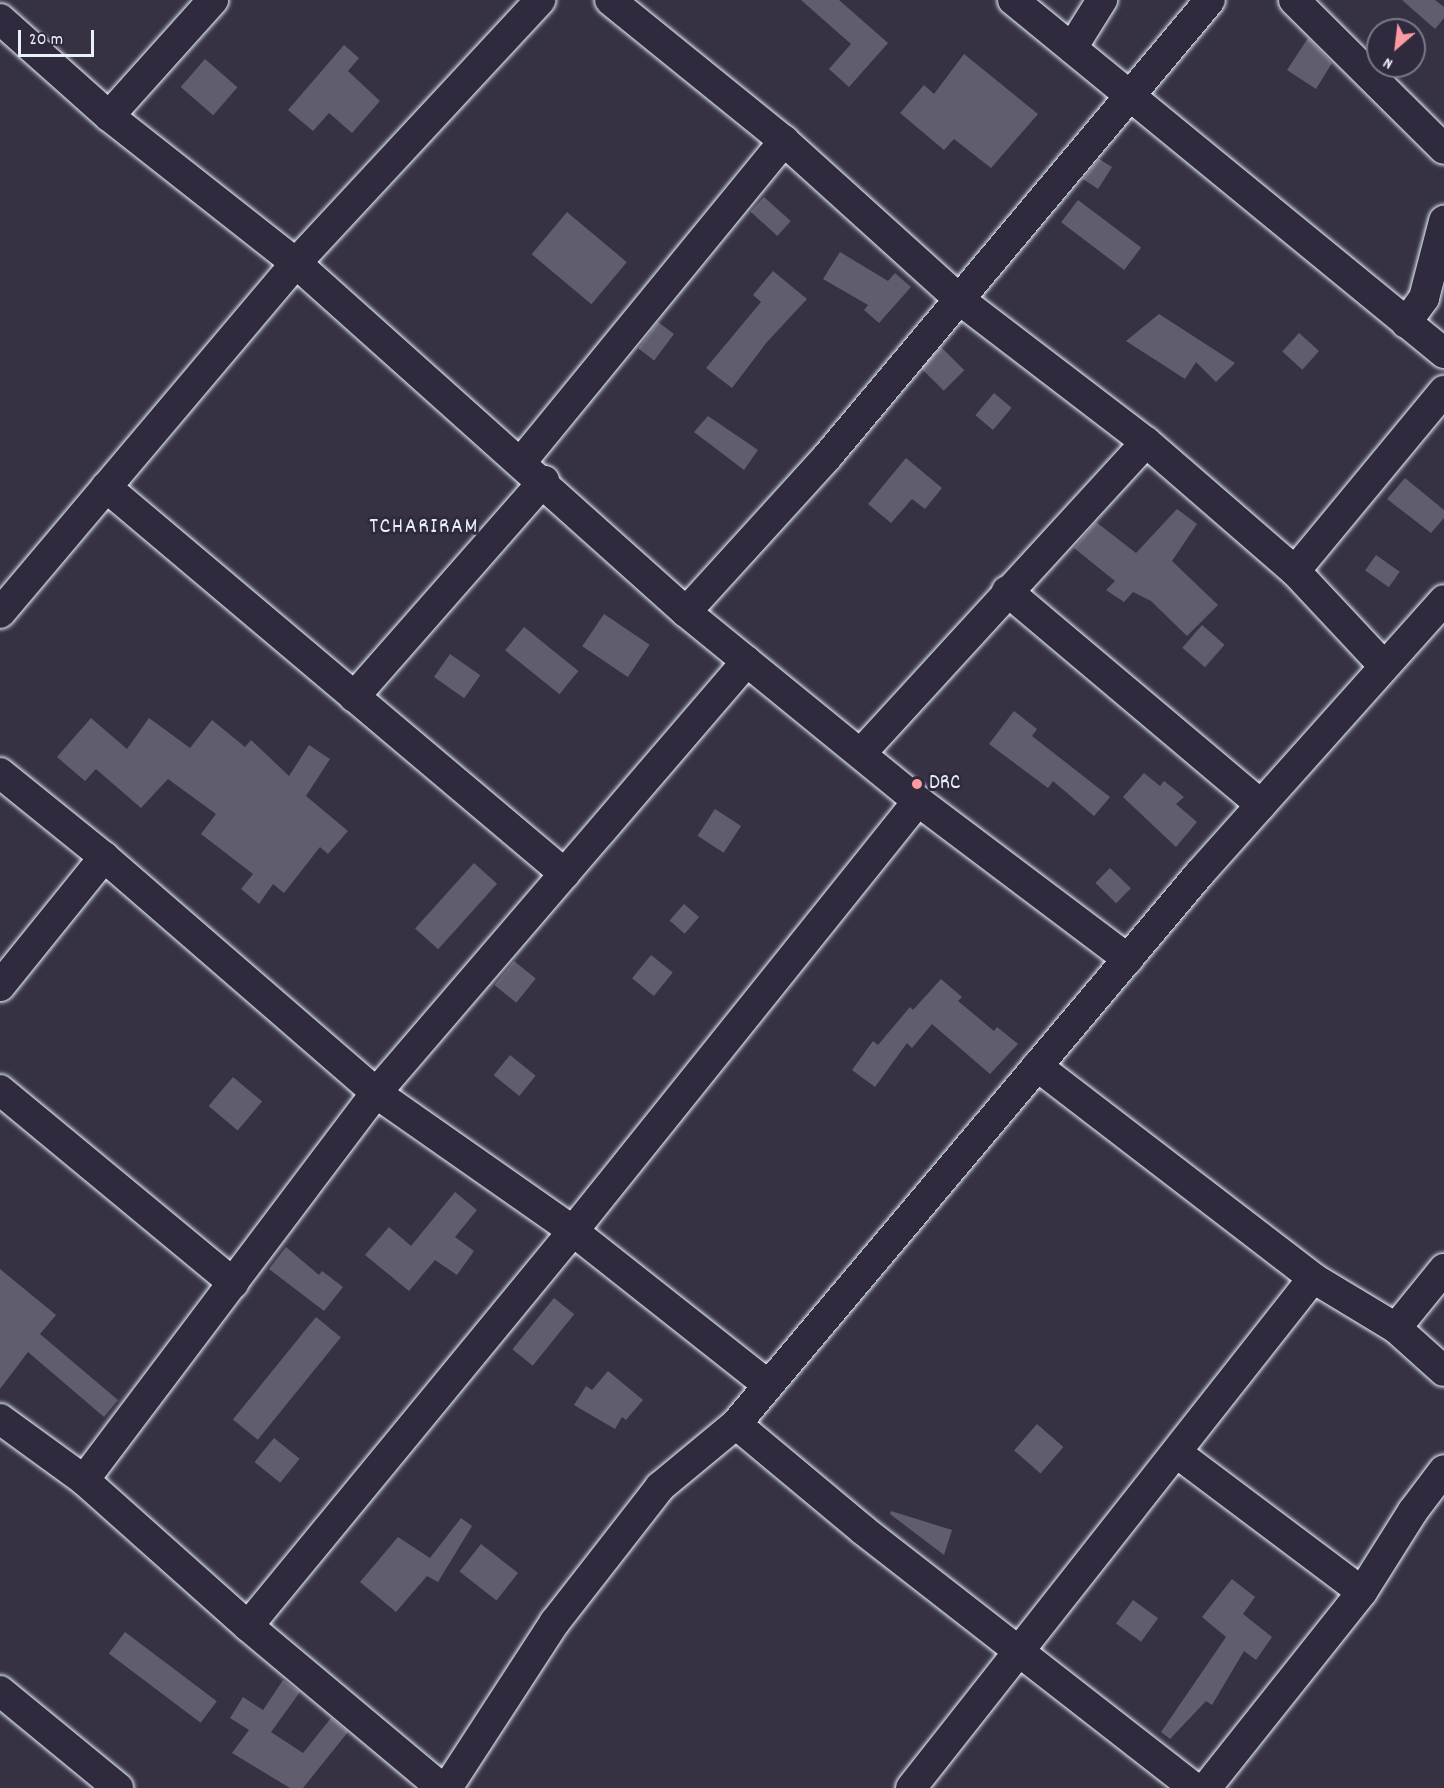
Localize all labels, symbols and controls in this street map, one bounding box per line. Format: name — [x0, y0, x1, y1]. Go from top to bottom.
scale bar — [21, 18, 98, 56]
north arrow — [1366, 18, 1426, 78]
text: 20 m — [29, 28, 63, 53]
text: N — [1379, 51, 1397, 75]
district label: TCHARIRAM — [369, 515, 479, 541]
place label: DRC — [929, 771, 960, 797]
marker: DRC — [910, 777, 924, 791]

